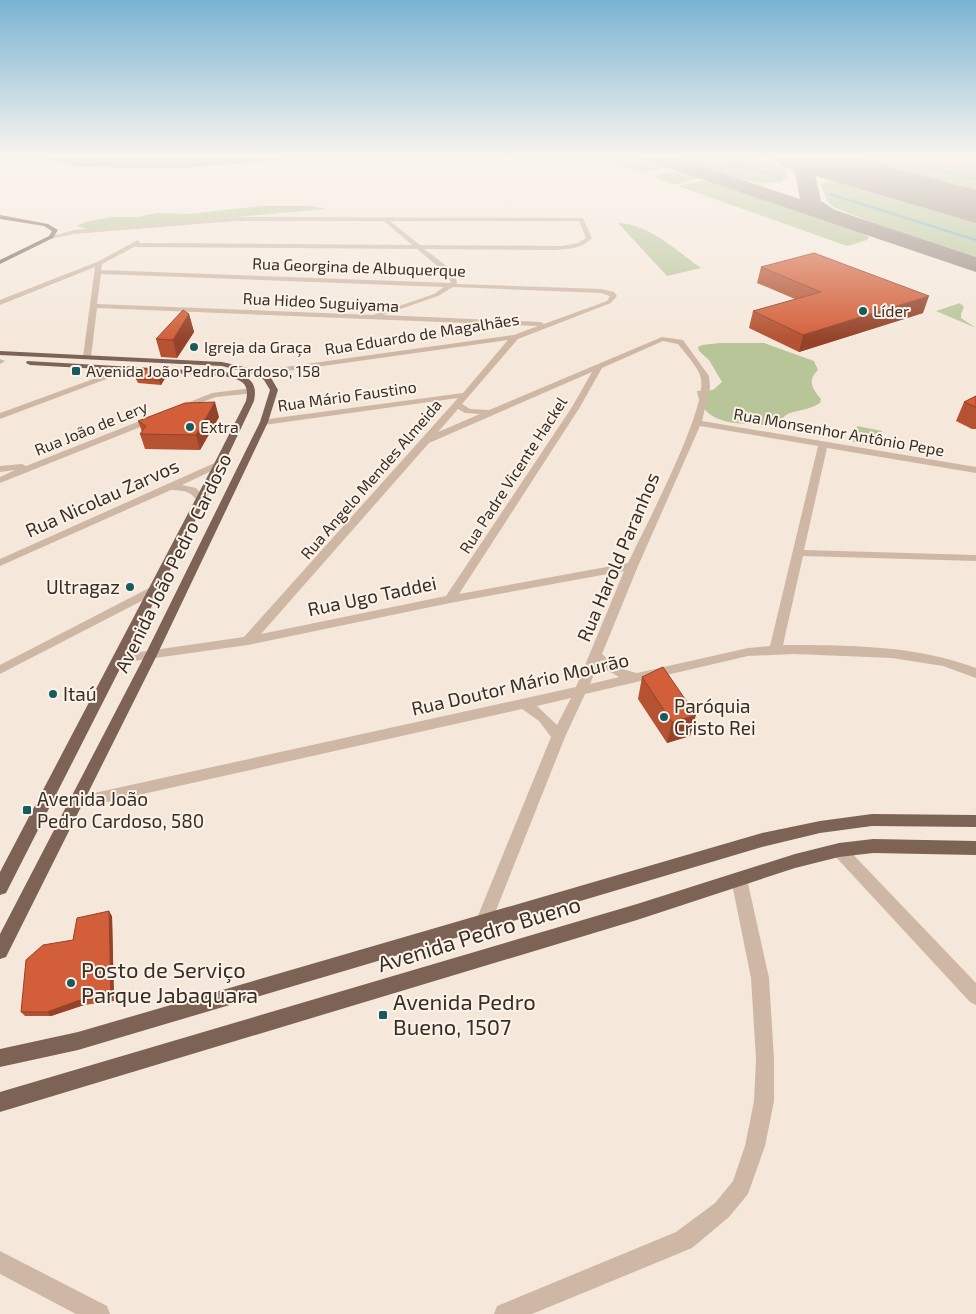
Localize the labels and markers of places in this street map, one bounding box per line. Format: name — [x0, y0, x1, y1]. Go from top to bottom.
place label: Líder — [873, 301, 910, 320]
marker: Líder — [857, 305, 869, 317]
place label: Igreja da Graça — [204, 337, 312, 357]
marker: Igreja da Graça — [188, 341, 200, 353]
place label: Avenida João Pedro Cardoso, 158 — [86, 361, 321, 380]
marker: Avenida João Pedro Cardoso, 158 — [70, 365, 82, 377]
place label: Extra — [200, 417, 239, 436]
marker: Extra — [184, 421, 196, 433]
place label: Ultragaz — [46, 575, 120, 598]
marker: Ultragaz — [124, 581, 136, 593]
place label: Itaú — [63, 682, 96, 705]
marker: Itaú — [47, 688, 59, 700]
place label: Paróquia Cristo Rei — [674, 694, 756, 739]
marker: Paróquia Cristo Rei — [658, 711, 670, 723]
place label: Avenida João Pedro Cardoso, 580 — [37, 787, 204, 832]
marker: Avenida João Pedro Cardoso, 580 — [21, 804, 33, 816]
place label: Posto de Serviço Parque Jabaquara — [81, 956, 258, 1007]
marker: Posto de Serviço Parque Jabaquara — [65, 977, 77, 989]
place label: Avenida Pedro Bueno, 1507 — [393, 988, 536, 1039]
marker: Avenida Pedro Bueno, 1507 — [377, 1009, 389, 1021]

